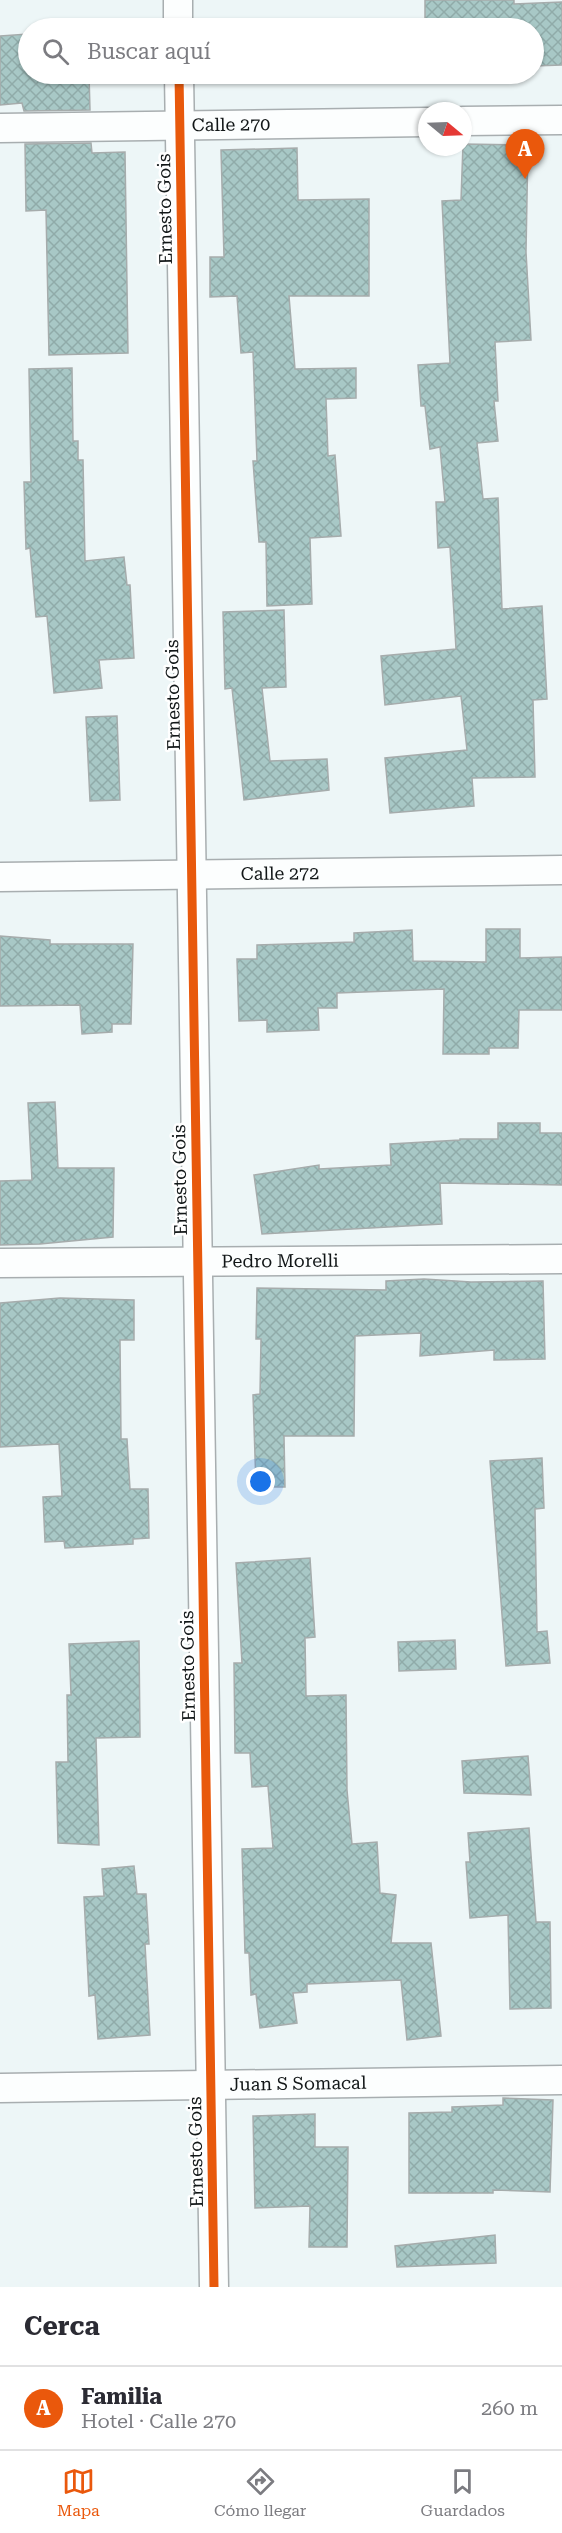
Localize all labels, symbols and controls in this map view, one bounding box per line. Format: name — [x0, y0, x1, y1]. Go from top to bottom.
search box — [18, 18, 544, 84]
icon: search — [39, 35, 72, 68]
text: Buscar aquí — [87, 39, 211, 64]
north arrow — [418, 102, 472, 156]
street label: Calle 270 — [192, 113, 270, 135]
pin: A — [506, 130, 544, 179]
street label: Ernesto Gois — [153, 153, 176, 265]
street label: Ernesto Gois — [161, 639, 184, 751]
street label: Calle 272 — [241, 862, 319, 884]
street label: Ernesto Gois — [168, 1124, 191, 1236]
street label: Pedro Morelli — [221, 1250, 339, 1271]
your location — [246, 1467, 275, 1496]
street label: Ernesto Gois — [176, 1610, 199, 1722]
street label: Juan S Somacal — [229, 2072, 367, 2095]
street label: Ernesto Gois — [184, 2096, 207, 2208]
text: Cerca — [24, 2311, 100, 2341]
text: Familia — [81, 2384, 162, 2409]
text: A — [36, 2396, 51, 2420]
text: 260 m — [481, 2396, 538, 2420]
text: Hotel · Calle 270 — [81, 2409, 236, 2433]
tab: Mapa — [57, 2465, 100, 2520]
tab: Cómo llegar — [214, 2465, 306, 2520]
tab: Guardados — [421, 2465, 505, 2520]

